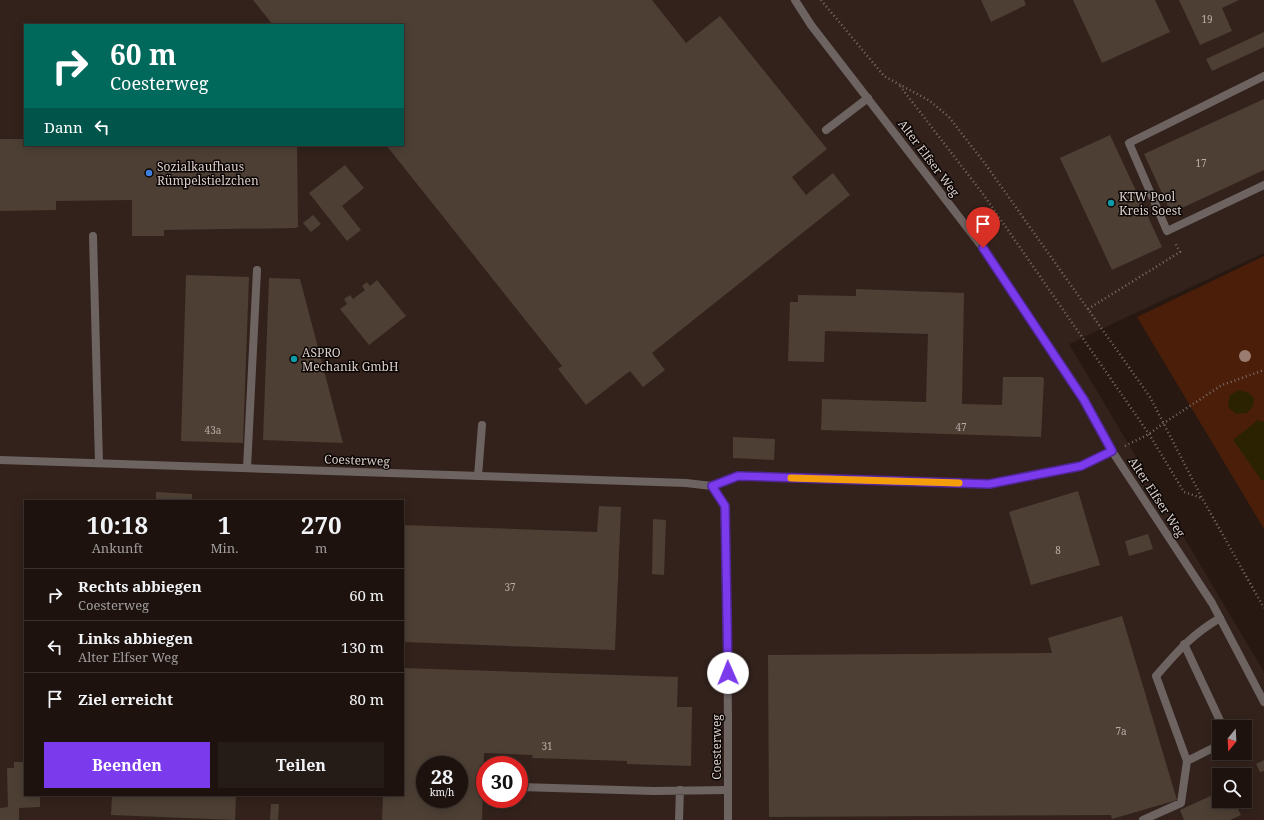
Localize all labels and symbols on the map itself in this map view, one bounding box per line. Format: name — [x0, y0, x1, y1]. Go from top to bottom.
house number: 19 — [1201, 12, 1213, 26]
street label: Alter Elfser Weg — [894, 116, 964, 201]
house number: 17 — [1195, 156, 1207, 170]
place label: Sozialkaufhaus Rümpelstielzchen — [157, 158, 259, 189]
marker: Sozialkaufhaus Rümpelstielzchen — [144, 168, 154, 178]
place label: KTW Pool Kreis Soest — [1119, 188, 1181, 219]
marker: KTW Pool Kreis Soest — [1106, 198, 1116, 208]
pin — [966, 207, 1000, 248]
place label: ASPRO Mechanik GmbH — [302, 344, 399, 375]
marker: ASPRO Mechanik GmbH — [289, 354, 299, 364]
house number: 47 — [955, 420, 967, 434]
house number: 43a — [205, 423, 222, 437]
street label: Coesterweg — [324, 450, 391, 470]
street label: Alter Elfser Weg — [1125, 454, 1190, 541]
house number: 8 — [1055, 543, 1061, 557]
house number: 37 — [504, 580, 516, 594]
position arrow — [707, 652, 749, 694]
street label: Coesterweg — [708, 714, 725, 780]
north arrow — [1212, 720, 1252, 760]
house number: 7a — [1115, 724, 1127, 738]
house number: 31 — [541, 739, 553, 753]
speed limit sign: 30 — [476, 756, 528, 808]

